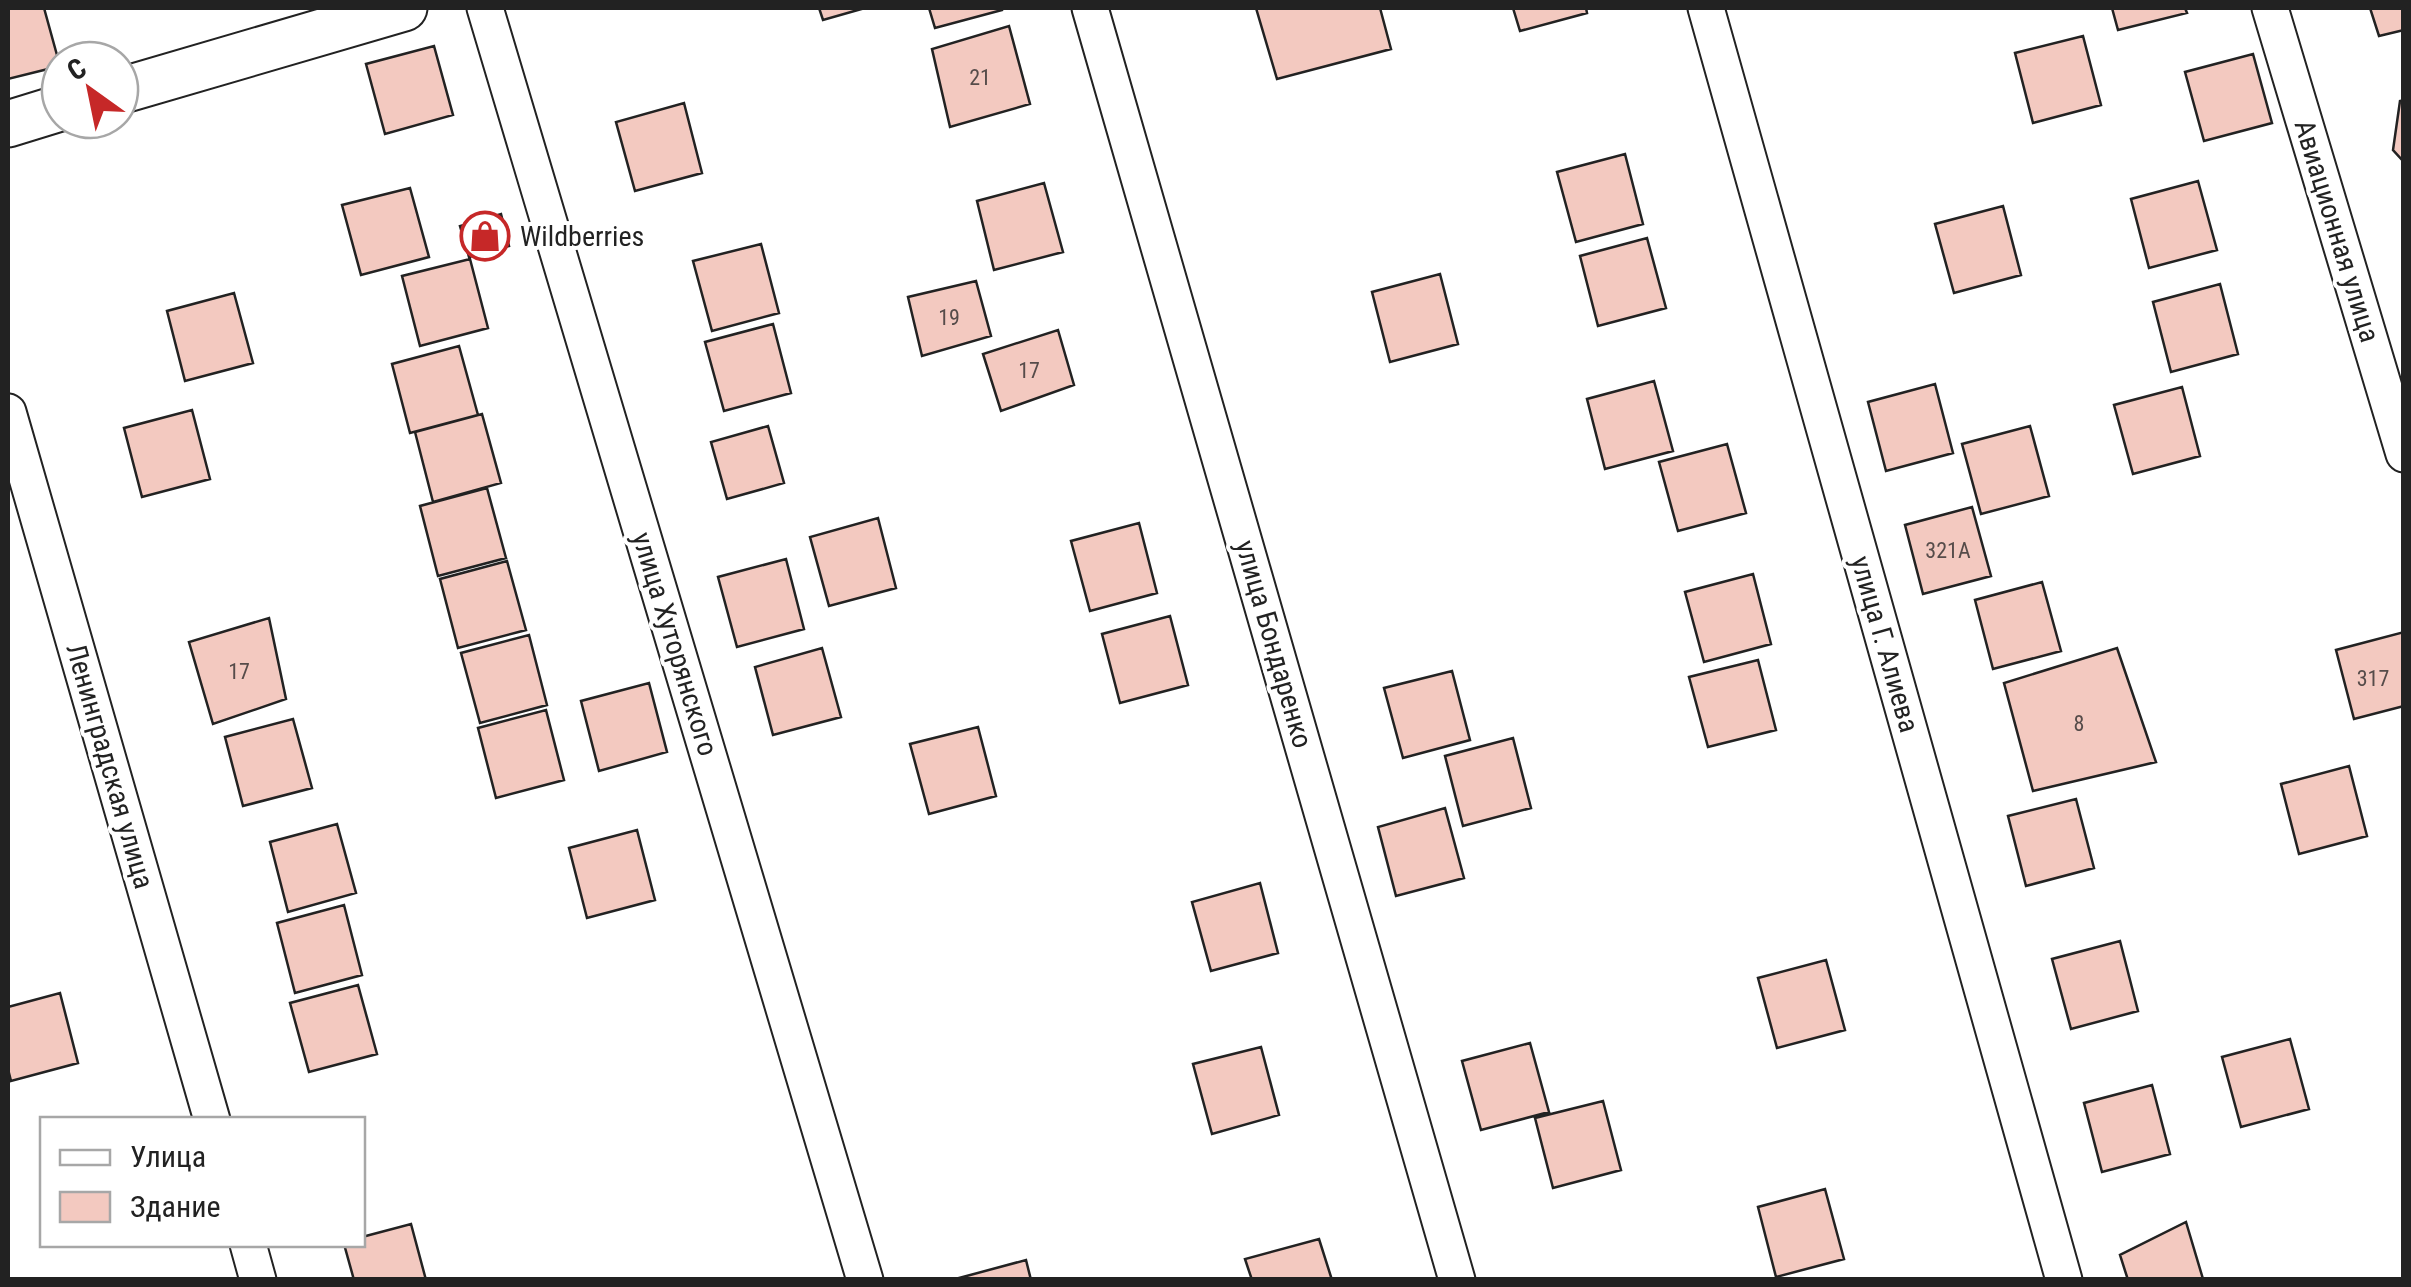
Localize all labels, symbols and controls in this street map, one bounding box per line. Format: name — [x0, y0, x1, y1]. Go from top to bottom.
north arrow — [40, 40, 140, 140]
text: С — [61, 51, 92, 88]
house number: 21 — [969, 65, 991, 90]
street label: Авиационная улица — [2288, 116, 2386, 346]
shop icon: Wildberries — [459, 210, 511, 262]
place label: Wildberries — [520, 220, 644, 253]
house number: 19 — [938, 305, 960, 330]
house number: 17 — [1018, 358, 1040, 383]
street label: улица Хуторянского — [625, 528, 725, 760]
street label: улица Бондаренко — [1229, 536, 1319, 752]
house number: 321А — [1925, 538, 1971, 563]
street label: улица Г. Алиева — [1844, 552, 1926, 736]
street label: Ленинградская улица — [59, 640, 161, 892]
house number: 17 — [228, 659, 250, 684]
house number: 317 — [2357, 666, 2389, 691]
house number: 8 — [2074, 711, 2084, 736]
legend — [40, 1117, 365, 1247]
text: Улица — [130, 1139, 206, 1174]
text: Здание — [130, 1189, 221, 1224]

